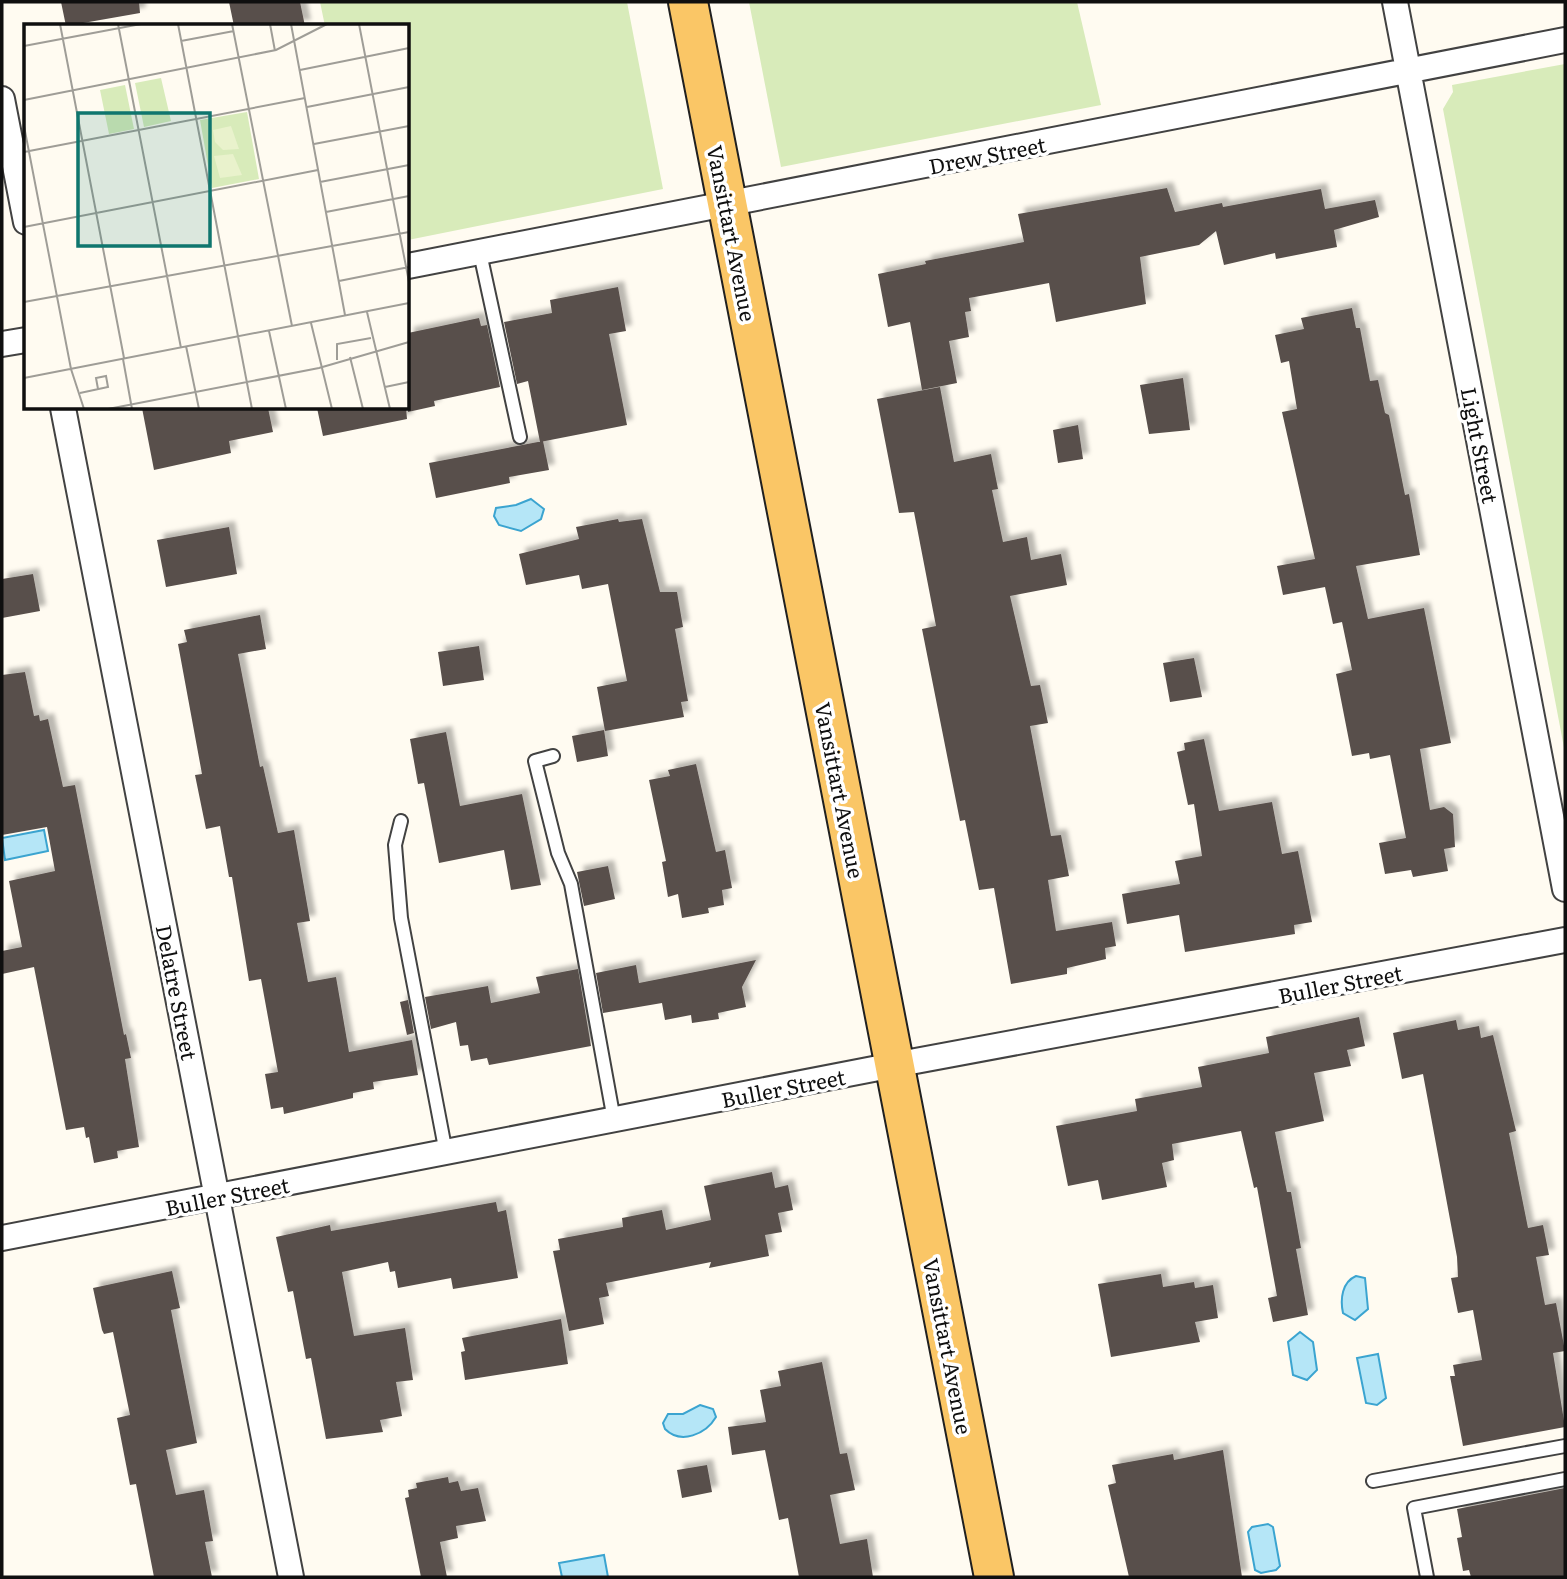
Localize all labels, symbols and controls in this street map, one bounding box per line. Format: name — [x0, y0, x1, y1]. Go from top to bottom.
inset map — [24, 24, 410, 410]
street label: Drew Street — [926, 127, 1049, 181]
street label: Vansittart Avenue — [701, 142, 765, 324]
street label: Light Street — [1455, 384, 1508, 506]
street label: Vansittart Avenue — [809, 699, 873, 881]
street label: Delatre Street — [150, 922, 206, 1063]
street label: Buller Street — [1275, 956, 1405, 1010]
street label: Buller Street — [718, 1060, 848, 1114]
street label: Buller Street — [162, 1168, 292, 1222]
street label: Vansittart Avenue — [917, 1255, 981, 1437]

